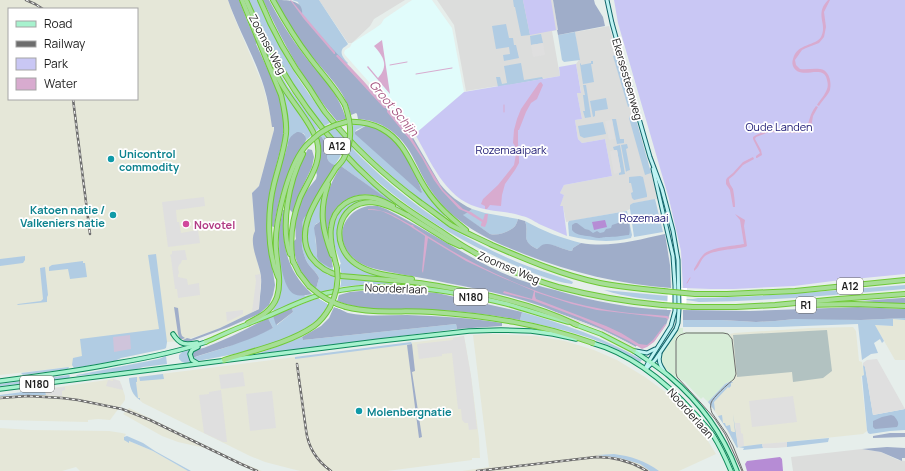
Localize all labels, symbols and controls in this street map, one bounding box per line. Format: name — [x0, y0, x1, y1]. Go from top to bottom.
legend — [8, 8, 138, 100]
street label: Zoomse Weg — [246, 11, 290, 77]
text: Road — [44, 15, 72, 32]
text: Railway — [44, 35, 86, 52]
street label: Ekersesteenweg — [609, 36, 647, 122]
text: Park — [44, 55, 69, 72]
text: Water — [44, 75, 78, 92]
water label: Groot Schijn — [366, 76, 423, 140]
park label: Oude Landen — [745, 119, 813, 134]
road number: A12 — [324, 138, 350, 154]
park label: Rozemaaipark — [475, 142, 547, 157]
place label: Unicontrol commodity — [119, 146, 180, 174]
marker: Unicontrol commodity — [106, 154, 116, 164]
place label: Katoen natie / Valkeniers natie — [20, 202, 105, 230]
marker: Katoen natie / Valkeniers natie — [108, 210, 118, 220]
park label: Rozemaai — [620, 210, 669, 225]
place label: Novotel — [194, 217, 235, 232]
marker: Novotel — [181, 219, 191, 229]
street label: Zoomse Weg — [476, 247, 542, 287]
road number: A12 — [837, 278, 863, 294]
street label: Noorderlaan — [364, 279, 428, 297]
road number: N180 — [454, 289, 488, 305]
road number: R1 — [796, 297, 816, 313]
road number: N180 — [20, 376, 54, 392]
street label: Noorderlaan — [664, 385, 718, 441]
place label: Molenbergnatie — [367, 404, 452, 419]
marker: Molenbergnatie — [354, 406, 364, 416]

